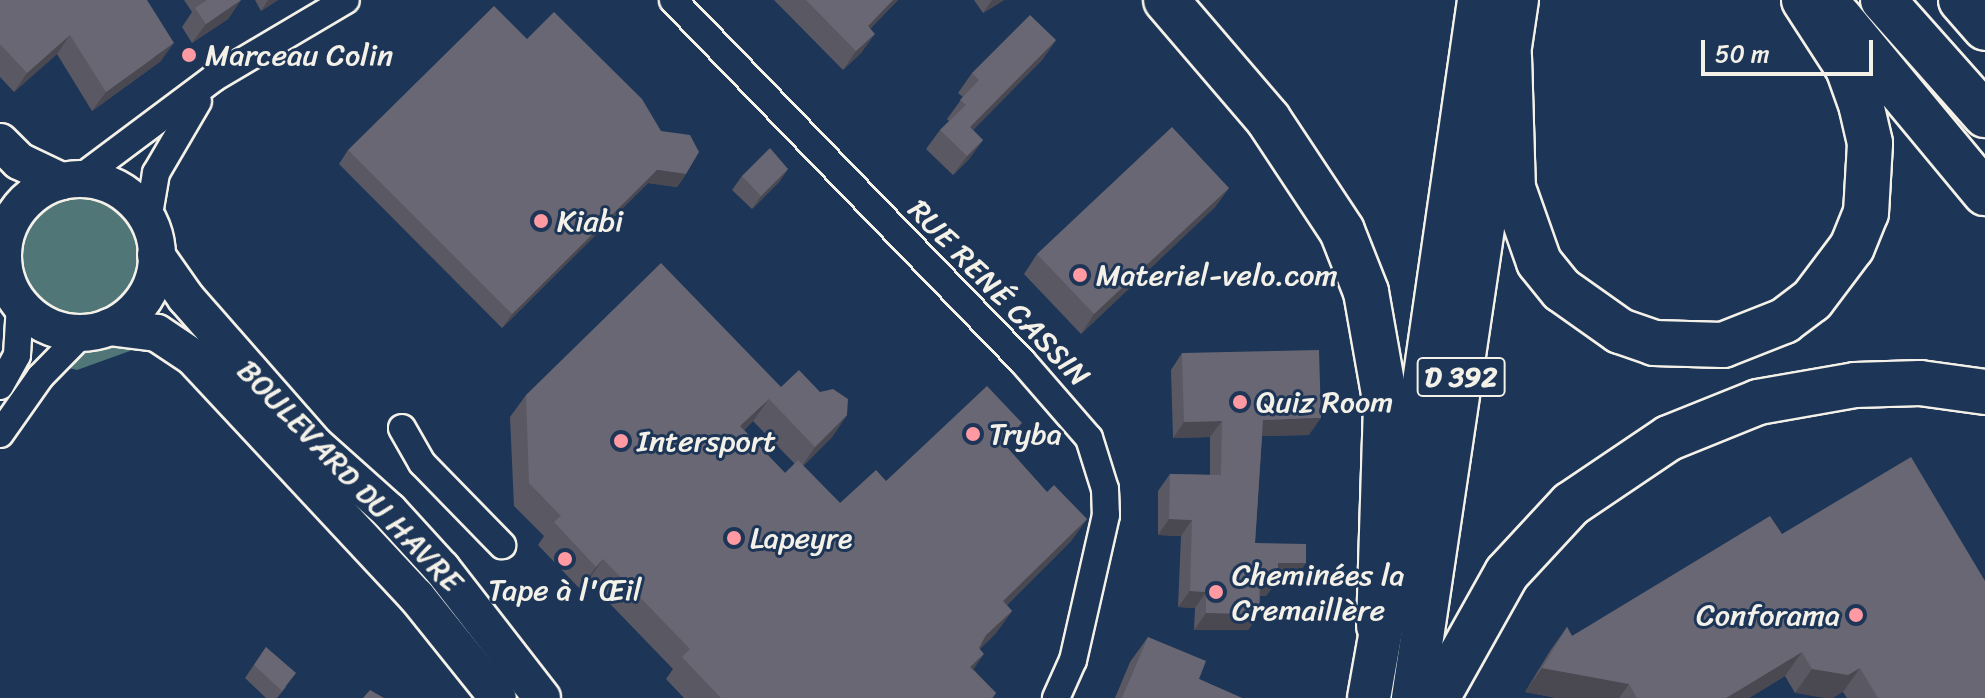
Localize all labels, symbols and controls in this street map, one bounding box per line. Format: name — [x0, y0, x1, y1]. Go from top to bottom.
scale bar — [1705, 24, 1877, 74]
text: 50 m — [1715, 33, 1770, 75]
place label: Marceau Colin — [205, 37, 393, 73]
marker: Marceau Colin — [180, 46, 198, 64]
street label: RUE RENÉ CASSIN — [901, 192, 1097, 394]
place label: Kiabi — [557, 203, 623, 239]
marker: Kiabi — [532, 212, 550, 230]
place label: Materiel-velo.com — [1096, 257, 1338, 293]
marker: Materiel-velo.com — [1071, 266, 1089, 284]
street label: BOULEVARD DU HAVRE — [230, 352, 470, 600]
road number: D 392 — [1415, 353, 1507, 401]
place label: Quiz Room — [1256, 384, 1394, 420]
marker: Quiz Room — [1231, 393, 1249, 411]
place label: Tryba — [989, 416, 1062, 452]
place label: Intersport — [637, 423, 776, 459]
marker: Tryba — [964, 425, 982, 443]
marker: Intersport — [612, 432, 630, 450]
place label: Lapeyre — [750, 520, 853, 556]
marker: Lapeyre — [725, 529, 743, 547]
marker: Tape à l'Œil — [556, 550, 574, 568]
place label: Cheminées la Cremaillère — [1232, 557, 1405, 628]
place label: Tape à l'Œil — [488, 572, 642, 608]
marker: Cheminées la Cremaillère — [1207, 583, 1225, 601]
place label: Conforama — [1696, 597, 1840, 633]
marker: Conforama — [1847, 606, 1865, 624]

